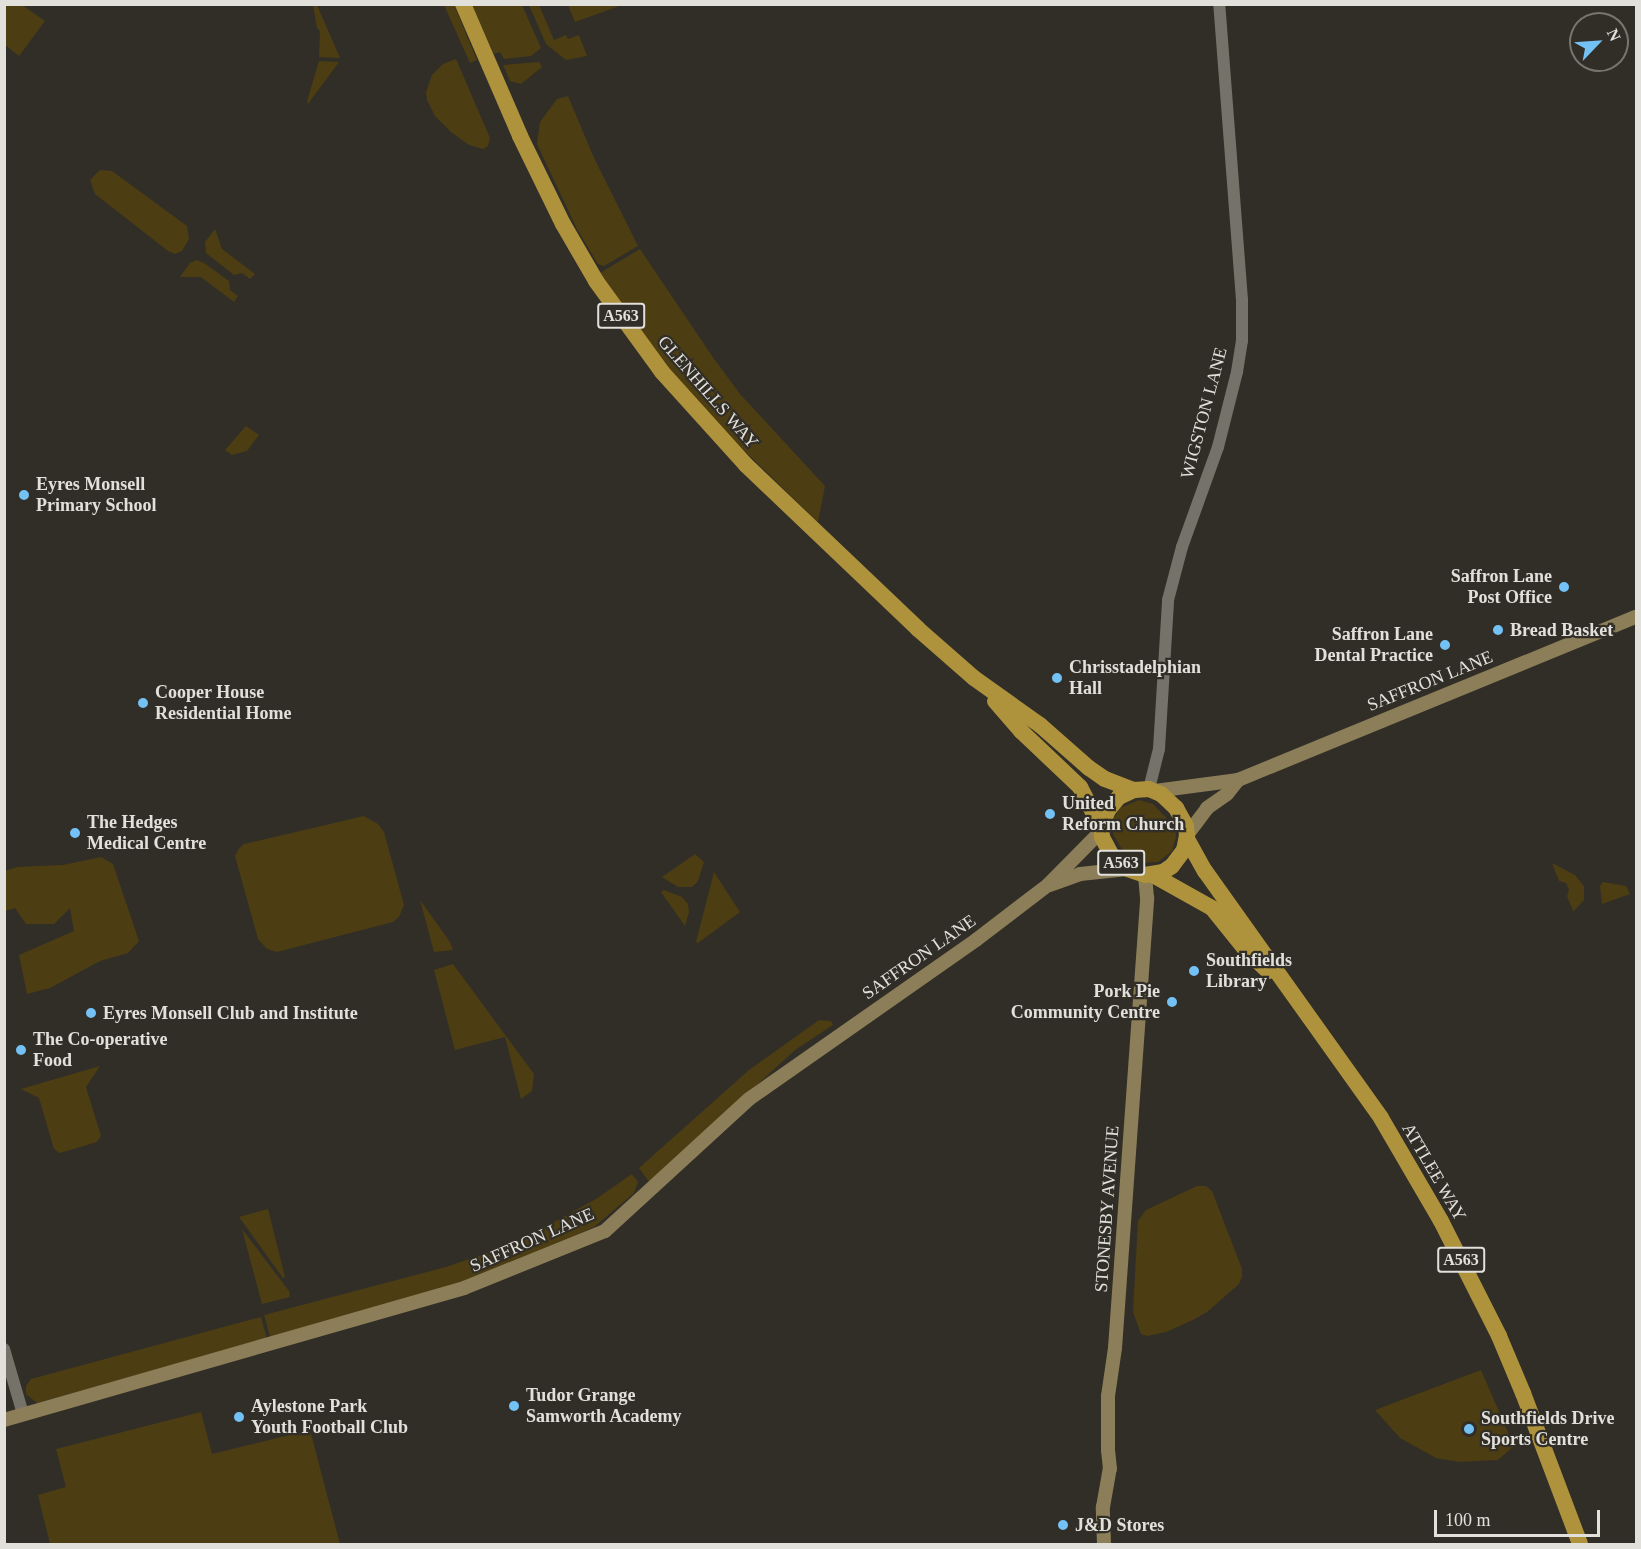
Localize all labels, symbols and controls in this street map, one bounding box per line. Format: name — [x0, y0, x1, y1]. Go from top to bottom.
north arrow — [1569, 12, 1629, 72]
text: N — [1604, 26, 1624, 44]
road number: A563 — [597, 303, 645, 329]
street label: GLENHILLS WAY — [653, 331, 763, 453]
street label: WIGSTON LANE — [1176, 345, 1232, 481]
place label: Eyres Monsell Primary School — [36, 474, 156, 516]
marker: Eyres Monsell Primary School — [17, 488, 31, 502]
place label: Saffron Lane Post Office — [1451, 566, 1552, 608]
marker: Saffron Lane Post Office — [1557, 580, 1571, 594]
place label: Bread Basket — [1510, 619, 1613, 641]
marker: Bread Basket — [1491, 623, 1505, 637]
place label: Saffron Lane Dental Practice — [1315, 624, 1433, 666]
marker: Saffron Lane Dental Practice — [1438, 638, 1452, 652]
street label: SAFFRON LANE — [1364, 646, 1496, 716]
place label: Chrisstadelphian Hall — [1069, 657, 1201, 700]
marker: Chrisstadelphian Hall — [1050, 671, 1064, 685]
place label: Cooper House Residential Home — [155, 682, 291, 724]
marker: Cooper House Residential Home — [136, 696, 150, 710]
place label: United Reform Church — [1062, 793, 1184, 836]
marker: United Reform Church — [1043, 807, 1057, 821]
place label: The Hedges Medical Centre — [87, 812, 206, 854]
marker: The Hedges Medical Centre — [68, 826, 82, 840]
road number: A563 — [1097, 850, 1145, 876]
street label: SAFFRON LANE — [858, 910, 980, 1004]
place label: Southfields Library — [1206, 950, 1292, 992]
marker: Southfields Library — [1187, 964, 1201, 978]
place label: Pork Pie Community Centre — [1011, 981, 1160, 1024]
marker: Pork Pie Community Centre — [1165, 995, 1179, 1009]
place label: Eyres Monsell Club and Institute — [103, 1002, 358, 1024]
marker: Eyres Monsell Club and Institute — [84, 1006, 98, 1020]
place label: The Co-operative Food — [33, 1029, 167, 1072]
marker: The Co-operative Food — [14, 1043, 28, 1057]
street label: ATTLEE WAY — [1397, 1119, 1471, 1225]
street label: STONESBY AVENUE — [1090, 1124, 1124, 1294]
street label: SAFFRON LANE — [467, 1203, 597, 1277]
road number: A563 — [1437, 1247, 1485, 1273]
place label: Tudor Grange Samworth Academy — [526, 1385, 682, 1428]
place label: Aylestone Park Youth Football Club — [251, 1396, 408, 1438]
marker: Tudor Grange Samworth Academy — [507, 1399, 521, 1413]
place label: Southfields Drive Sports Centre — [1481, 1408, 1615, 1450]
marker: Aylestone Park Youth Football Club — [232, 1410, 246, 1424]
marker: Southfields Drive Sports Centre — [1462, 1422, 1476, 1436]
scale bar — [1437, 1498, 1604, 1536]
text: 100 m — [1445, 1510, 1491, 1530]
place label: J&D Stores — [1075, 1514, 1164, 1536]
marker: J&D Stores — [1056, 1518, 1070, 1532]

